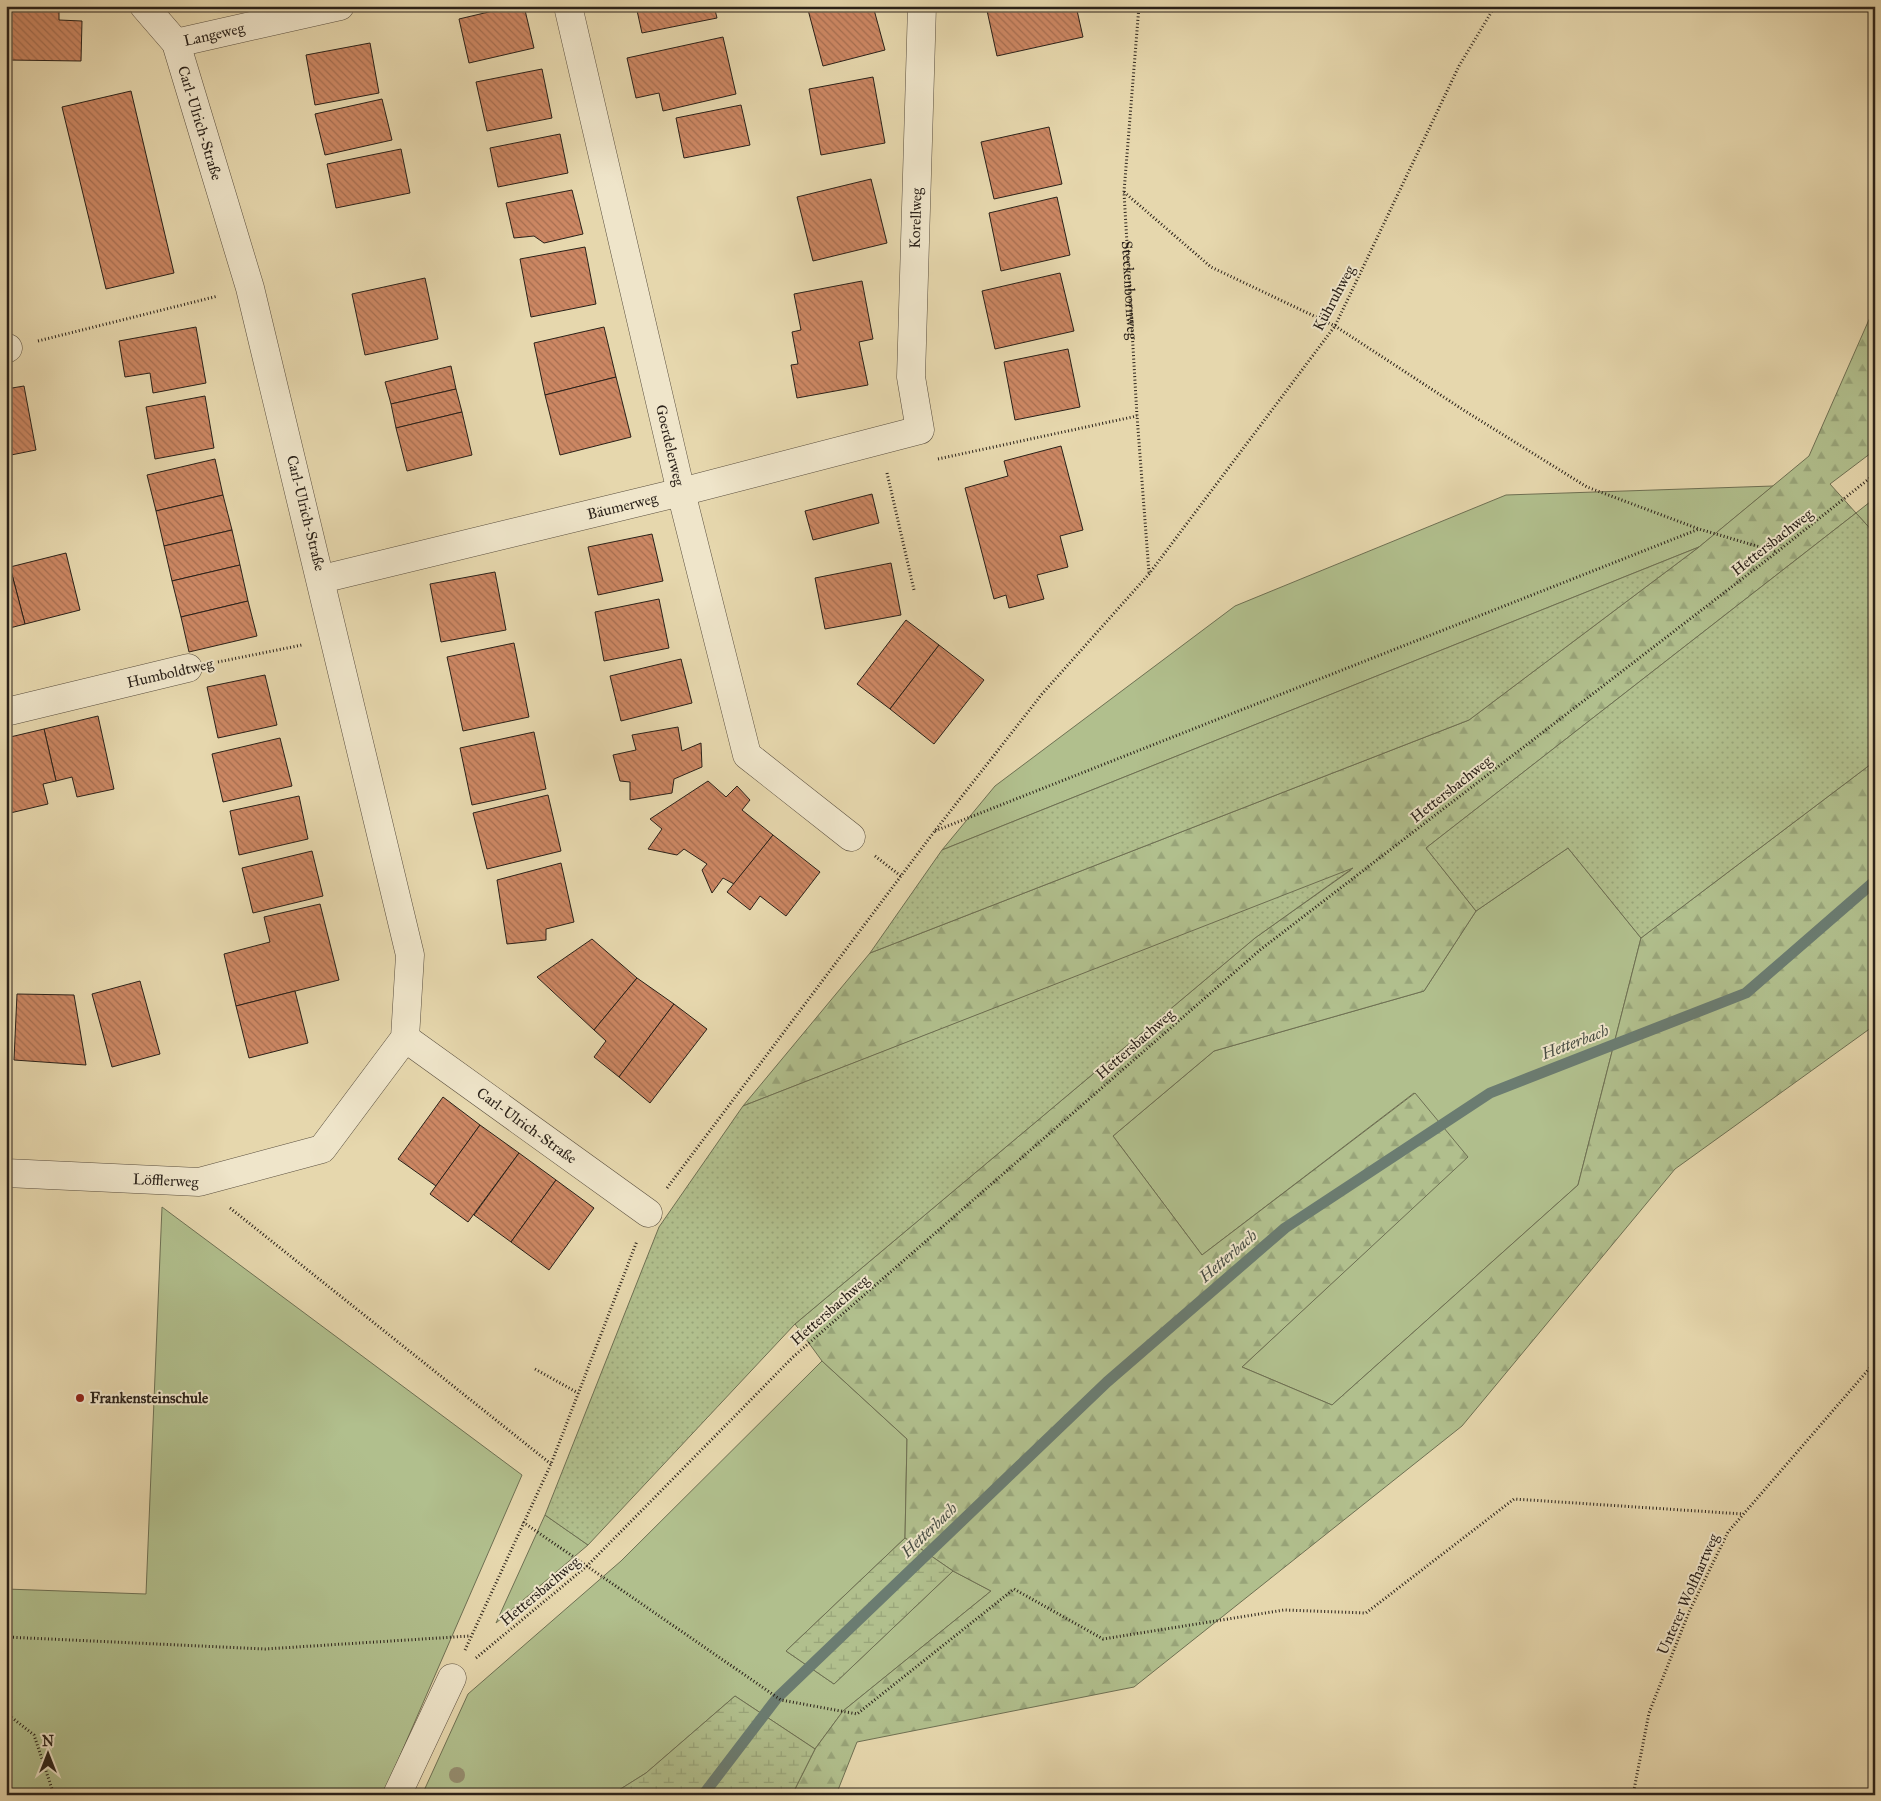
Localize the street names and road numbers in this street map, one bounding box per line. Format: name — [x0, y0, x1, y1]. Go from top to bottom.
street label: Langeweg — [182, 19, 247, 50]
street label: Carl-Ulrich-Straße — [174, 64, 226, 182]
street label: Korellweg — [906, 186, 926, 249]
street label: Steckenbornweg — [1118, 240, 1142, 341]
street label: Kühruhweg — [1309, 261, 1359, 334]
street label: Goerdelerweg — [652, 403, 689, 489]
street label: Carl-Ulrich-Straße — [283, 453, 329, 573]
street label: Bäumerweg — [585, 489, 660, 523]
street label: Hettersbachweg — [1728, 504, 1817, 579]
street label: Humboldtweg — [125, 654, 216, 692]
street label: Hettersbachweg — [1407, 751, 1496, 826]
street label: Hettersbachweg — [1092, 1004, 1179, 1083]
street label: Carl-Ulrich-Straße — [473, 1084, 580, 1168]
street label: Löfflerweg — [133, 1170, 200, 1191]
street label: Hettersbachweg — [787, 1270, 874, 1349]
street label: Unterer Wolfhartweg — [1653, 1530, 1723, 1657]
street label: Hettersbachweg — [497, 1552, 584, 1629]

